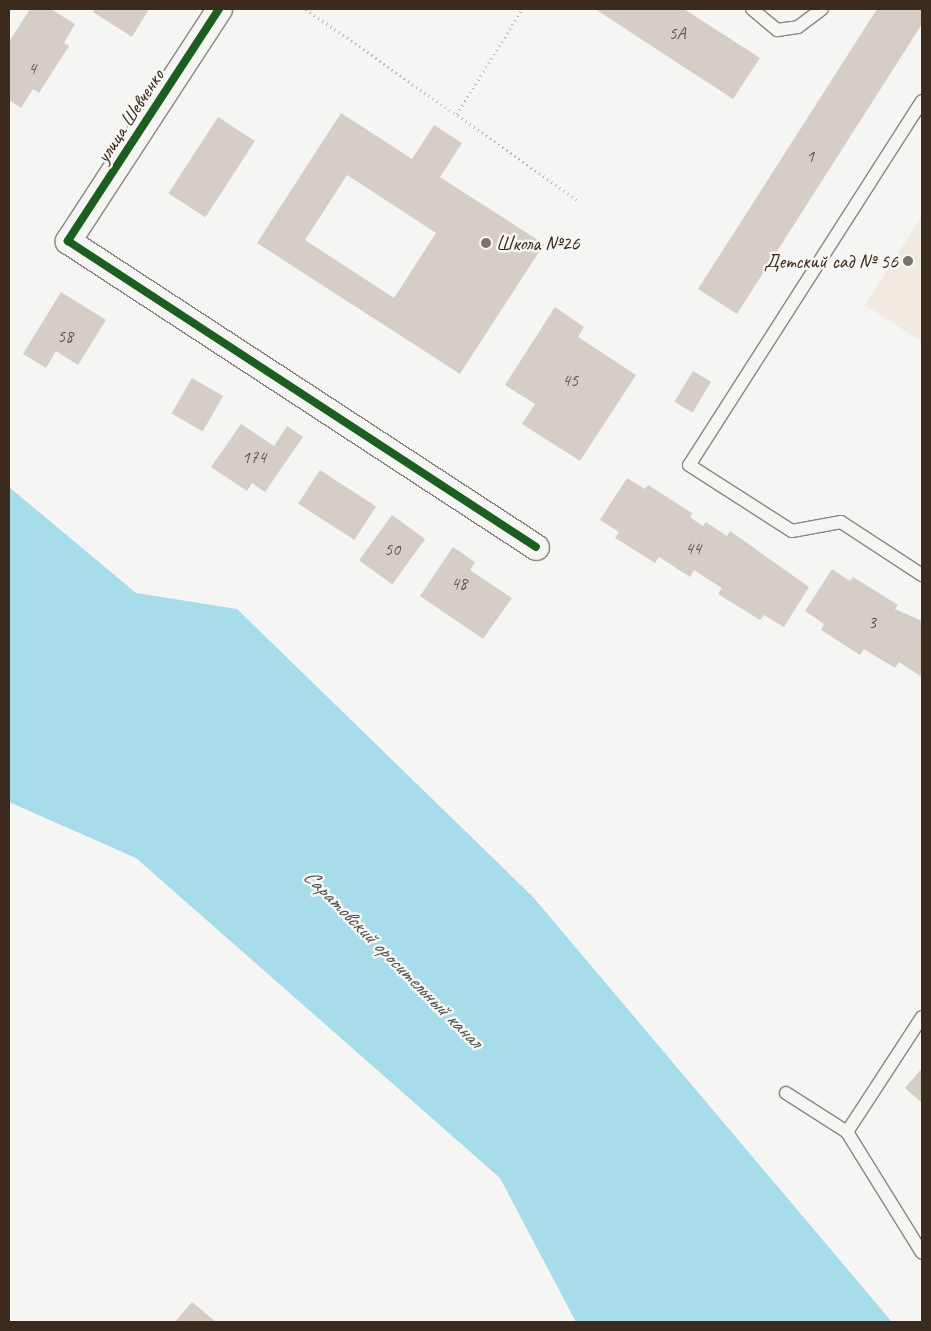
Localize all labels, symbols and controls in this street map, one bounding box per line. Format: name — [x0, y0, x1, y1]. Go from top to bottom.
house number: 5А — [668, 22, 686, 44]
house number: 4 — [28, 57, 36, 79]
street label: улица Шевченко — [91, 64, 169, 168]
house number: 1 — [806, 145, 814, 167]
place label: Школа №26 — [496, 231, 579, 255]
marker: Школа №26 — [480, 237, 492, 249]
place label: Детский сад № 56 — [764, 249, 898, 273]
marker: Детский сад № 56 — [902, 255, 914, 267]
house number: 58 — [57, 325, 73, 347]
house number: 45 — [562, 369, 578, 391]
house number: 174 — [242, 446, 266, 468]
house number: 44 — [685, 537, 701, 559]
house number: 50 — [384, 538, 400, 560]
house number: 48 — [451, 572, 467, 594]
house number: 3 — [868, 611, 876, 633]
water label: Саратовский оросительный канал — [298, 863, 488, 1053]

